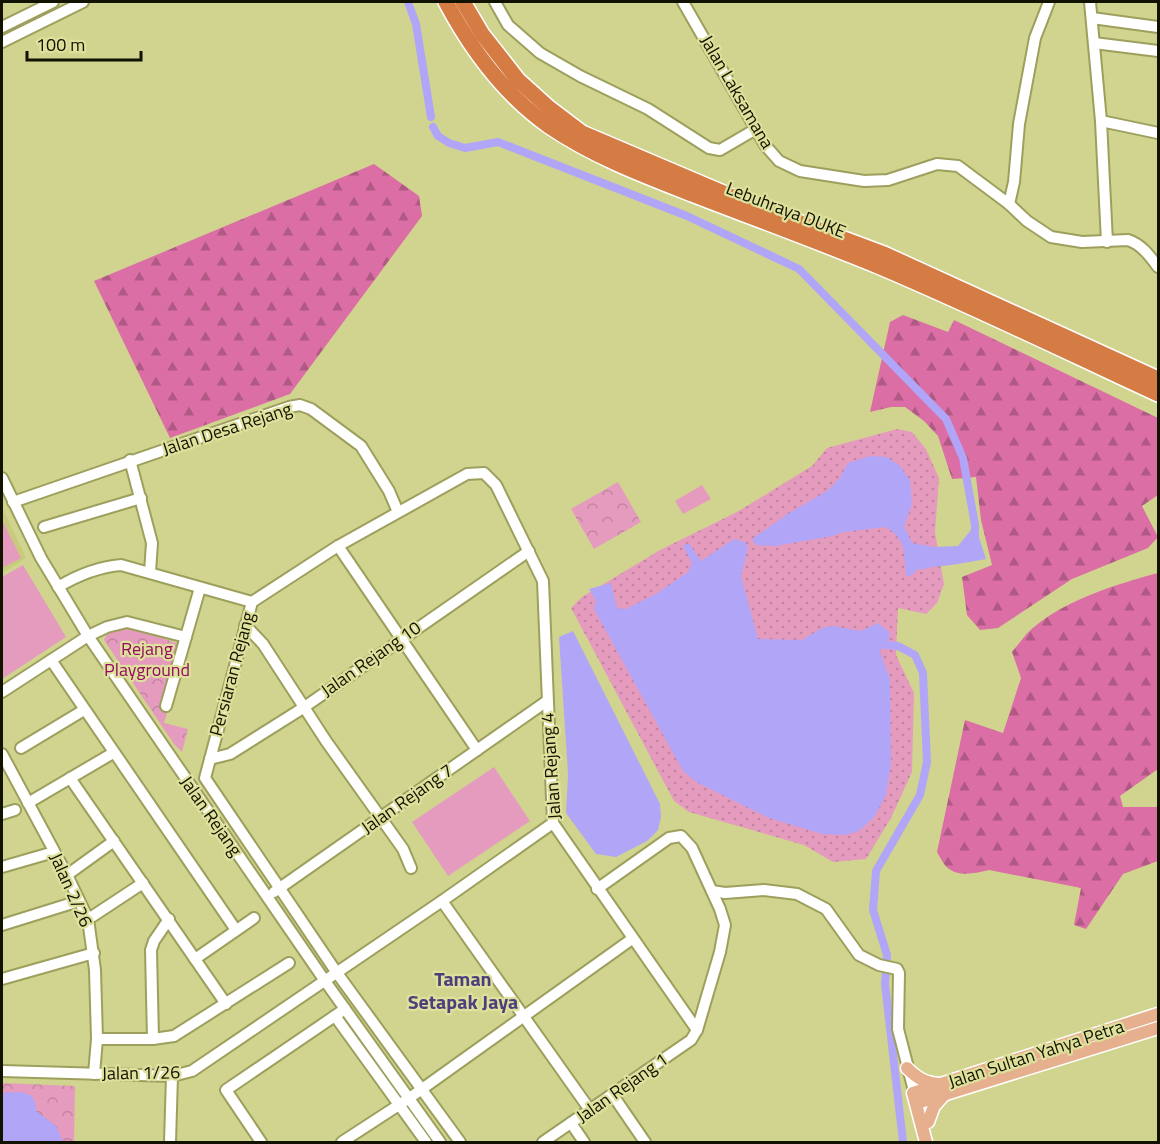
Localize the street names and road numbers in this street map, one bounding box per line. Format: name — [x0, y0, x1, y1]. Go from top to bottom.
street label: Jalan Laksamana — [694, 30, 781, 154]
street label: Lebuhraya DUKE — [722, 174, 850, 245]
street label: Jalan Desa Rejang — [158, 395, 295, 462]
street label: Persiaran Rejang — [202, 609, 261, 739]
street label: Jalan Rejang 10 — [315, 614, 426, 703]
street label: Jalan Rejang 4 — [533, 712, 568, 820]
street label: Jalan Rejang 7 — [355, 757, 458, 840]
street label: Jalan Rejang — [174, 770, 249, 862]
street label: Jalan 2/26 — [43, 848, 100, 931]
street label: Jalan Sultan Yahya Petra — [945, 1012, 1127, 1095]
street label: Jalan Rejang 1 — [570, 1046, 673, 1129]
street label: Jalan 1/26 — [101, 1058, 181, 1087]

